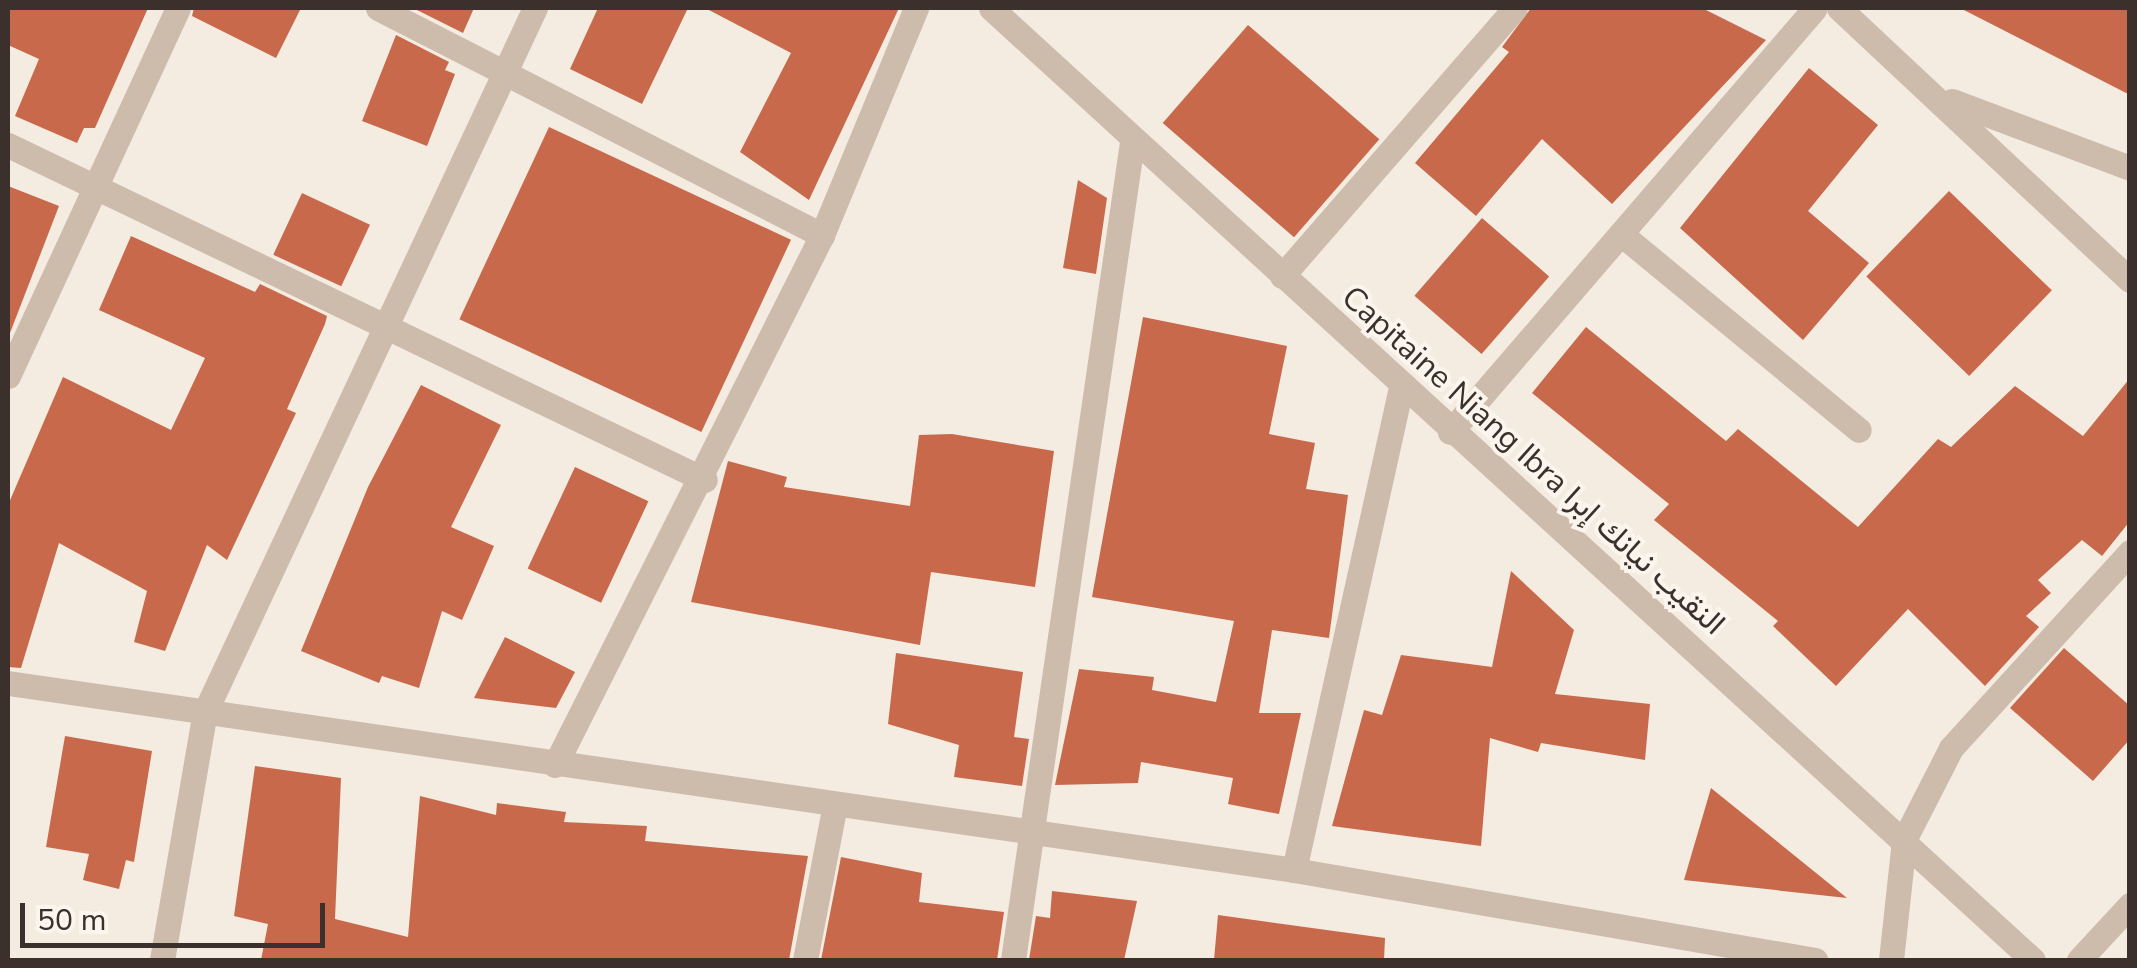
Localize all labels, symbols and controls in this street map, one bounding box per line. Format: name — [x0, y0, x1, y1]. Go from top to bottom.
street label: Capitaine Niang Ibra النقيب نيانك إبرا — [1333, 279, 1733, 643]
scale bar — [25, 883, 330, 945]
text: 50 m — [37, 900, 106, 941]

